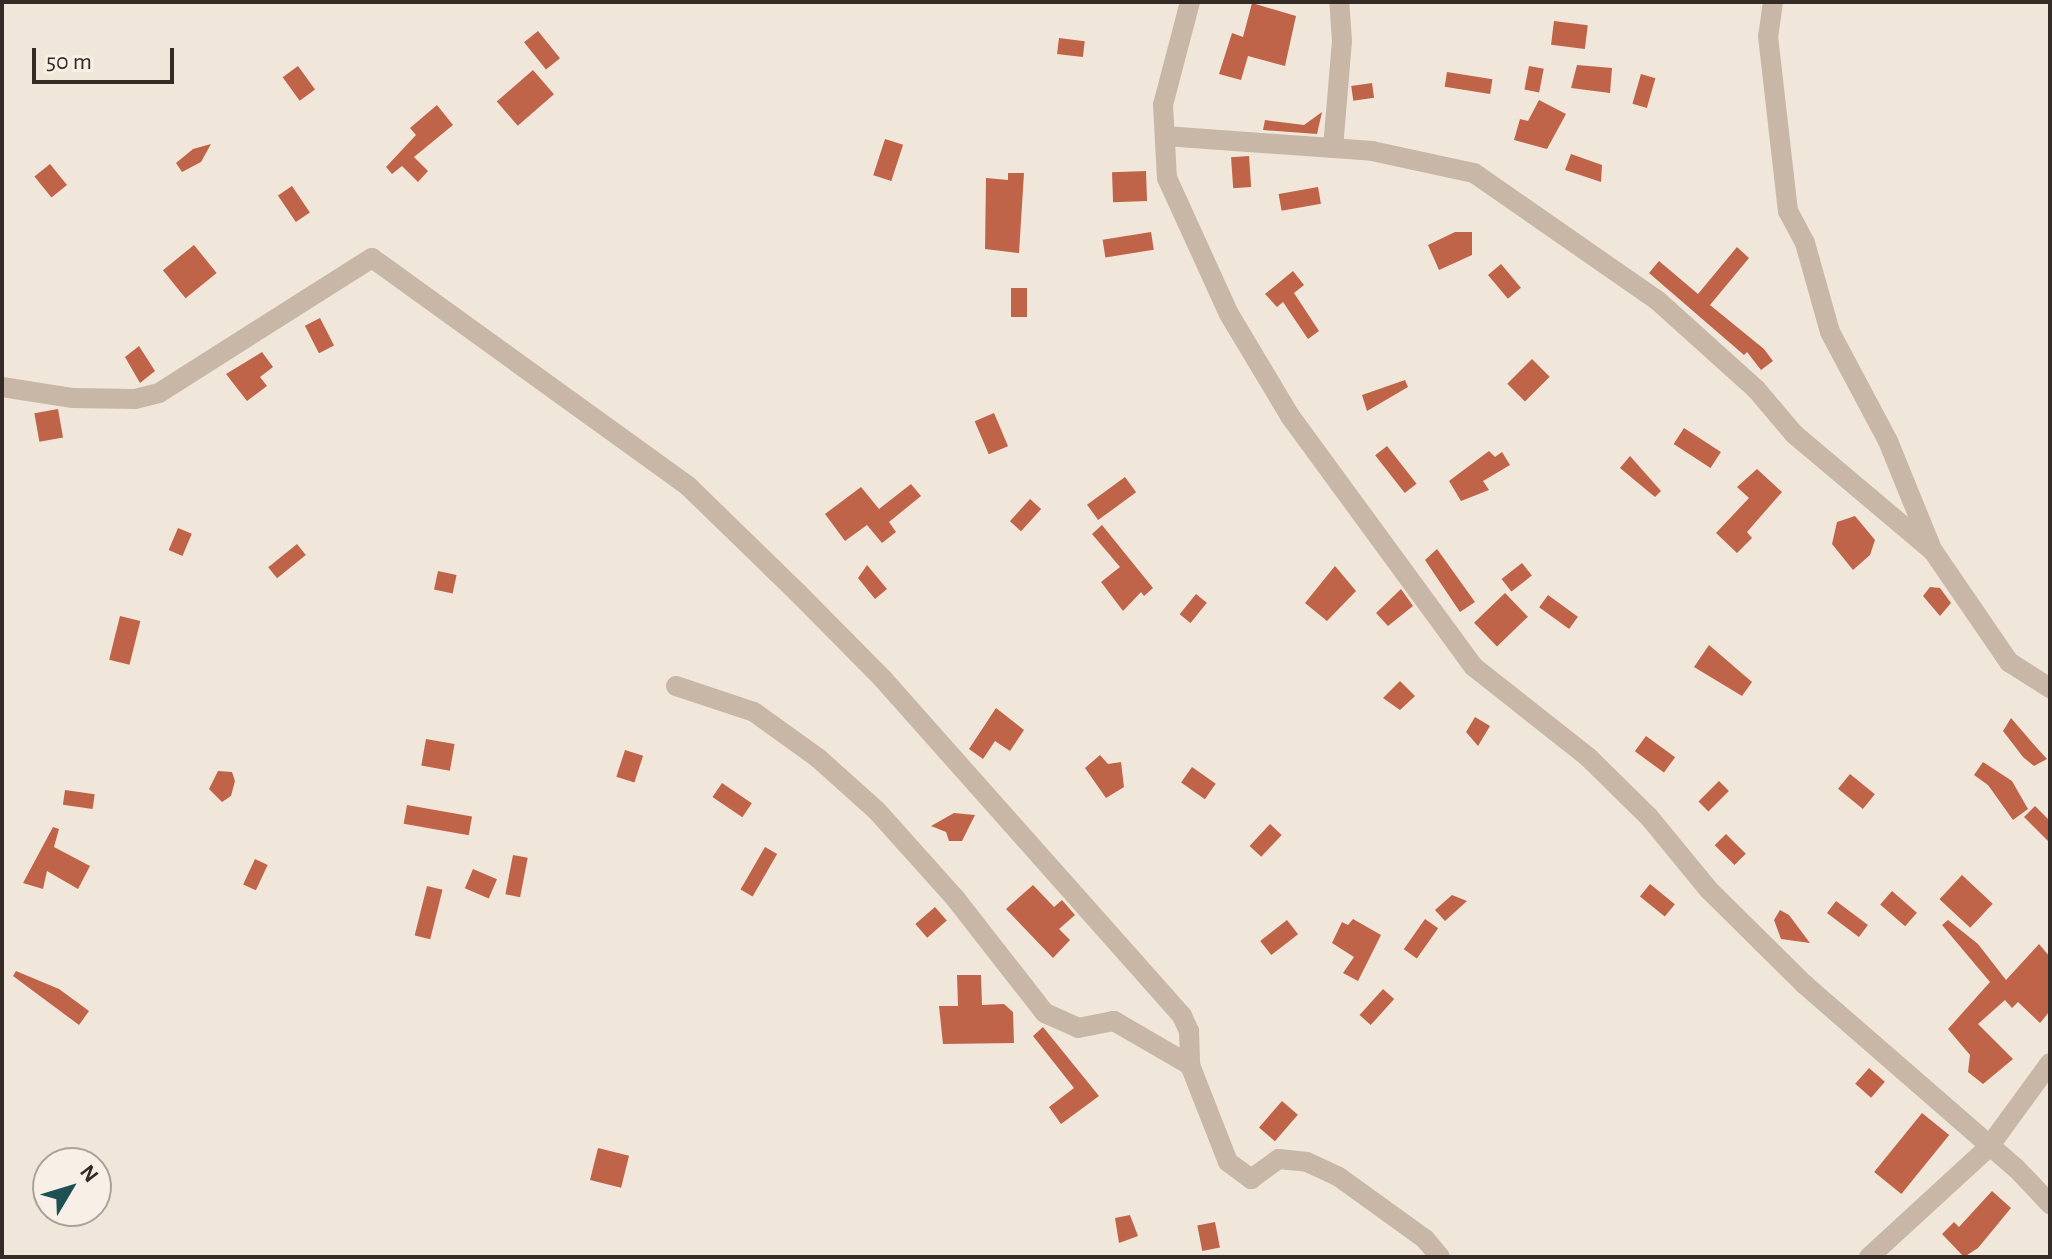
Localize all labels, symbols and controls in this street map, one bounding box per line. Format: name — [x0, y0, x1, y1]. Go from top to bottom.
scale bar — [36, 32, 178, 82]
text: 50 m — [46, 50, 92, 74]
north arrow — [32, 1147, 112, 1227]
text: N — [76, 1161, 103, 1186]

